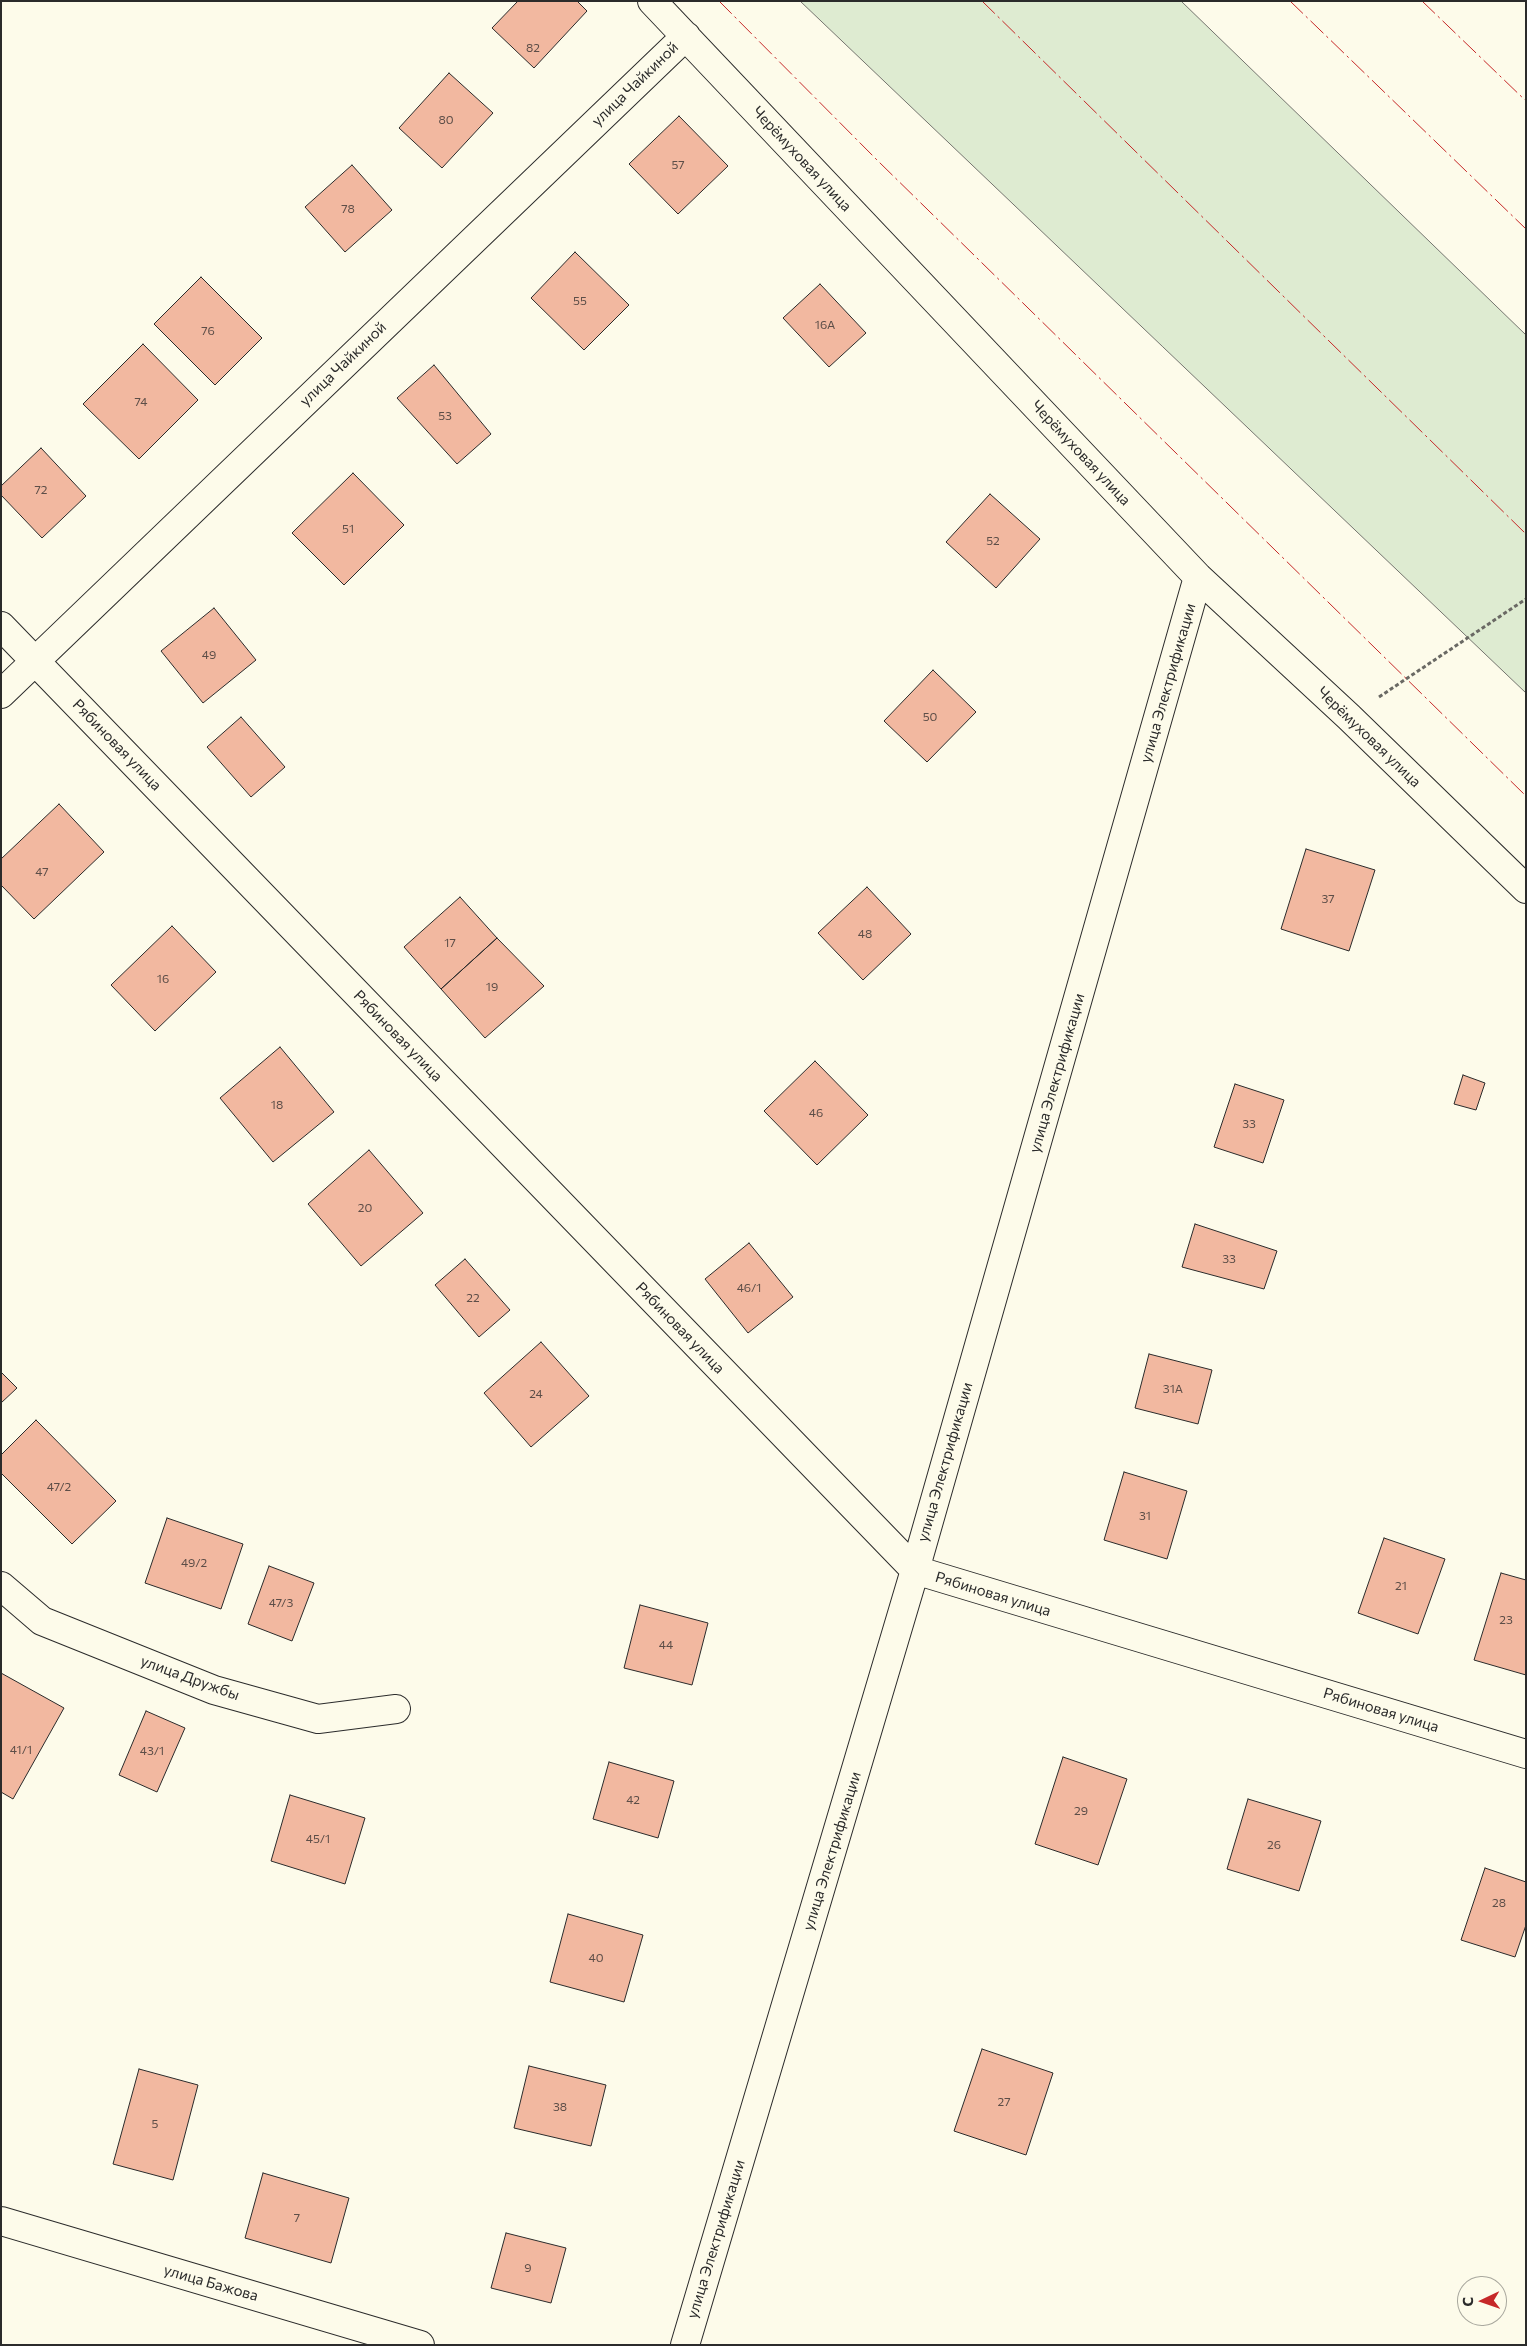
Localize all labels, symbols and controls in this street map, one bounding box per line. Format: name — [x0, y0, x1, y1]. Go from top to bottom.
street label: улица Чайкиной — [588, 38, 682, 130]
house number: 82 — [526, 41, 540, 55]
street label: Черёмуховая улица — [749, 103, 855, 215]
house number: 80 — [438, 113, 454, 127]
house number: 57 — [671, 158, 685, 172]
house number: 78 — [341, 202, 355, 216]
house number: 55 — [573, 294, 587, 308]
street label: улица Чайкиной — [296, 318, 390, 410]
house number: 16А — [815, 318, 835, 332]
house number: 76 — [201, 324, 215, 338]
house number: 74 — [135, 395, 147, 409]
street label: Черёмуховая улица — [1028, 397, 1134, 509]
house number: 53 — [438, 409, 452, 423]
house number: 72 — [35, 483, 47, 497]
house number: 51 — [342, 522, 354, 536]
house number: 52 — [986, 534, 1000, 548]
street label: улица Электрификации — [1137, 601, 1199, 765]
house number: 49 — [202, 648, 216, 662]
street label: Черёмуховая улица — [1313, 683, 1425, 791]
street label: Рябиновая улица — [69, 696, 165, 794]
house number: 50 — [923, 710, 937, 724]
house number: 47 — [35, 865, 49, 879]
house number: 37 — [1321, 892, 1335, 906]
house number: 48 — [858, 927, 872, 941]
house number: 17 — [444, 936, 456, 950]
house number: 16 — [157, 972, 169, 986]
house number: 19 — [486, 980, 498, 994]
street label: Рябиновая улица — [350, 987, 446, 1085]
street label: улица Электрификации — [1026, 991, 1088, 1155]
house number: 18 — [271, 1098, 283, 1112]
house number: 46 — [809, 1106, 823, 1120]
house number: 33 — [1242, 1117, 1256, 1131]
house number: 20 — [358, 1201, 372, 1215]
house number: 33 — [1222, 1252, 1236, 1266]
street label: Рябиновая улица — [632, 1279, 728, 1377]
house number: 46/1 — [737, 1281, 761, 1295]
house number: 22 — [466, 1291, 480, 1305]
street label: улица Электрификации — [914, 1380, 976, 1544]
house number: 31А — [1163, 1382, 1183, 1396]
house number: 24 — [529, 1387, 543, 1401]
house number: 47/2 — [47, 1480, 71, 1494]
house number: 31 — [1139, 1509, 1151, 1523]
house number: 49/2 — [181, 1556, 207, 1570]
street label: Рябиновая улица — [933, 1568, 1053, 1620]
house number: 21 — [1395, 1579, 1407, 1593]
house number: 47/3 — [269, 1596, 293, 1610]
house number: 23 — [1499, 1613, 1513, 1627]
house number: 44 — [659, 1638, 673, 1652]
street label: улица Дружбы — [138, 1652, 242, 1704]
street label: Рябиновая улица — [1321, 1684, 1441, 1736]
house number: 41/1 — [10, 1743, 32, 1757]
house number: 43/1 — [140, 1744, 164, 1758]
street label: улица Электрификации — [799, 1769, 865, 1933]
house number: 42 — [626, 1793, 640, 1807]
house number: 29 — [1074, 1804, 1088, 1818]
house number: 45/1 — [306, 1832, 330, 1846]
house number: 26 — [1267, 1838, 1281, 1852]
house number: 28 — [1492, 1896, 1506, 1910]
house number: 40 — [588, 1951, 604, 1965]
house number: 27 — [998, 2095, 1010, 2109]
house number: 38 — [553, 2100, 567, 2114]
house number: 5 — [152, 2117, 158, 2131]
street label: улица Электрификации — [683, 2157, 749, 2321]
house number: 7 — [294, 2211, 300, 2225]
street label: улица Бажова — [162, 2261, 260, 2305]
house number: 9 — [524, 2261, 532, 2275]
north arrow — [1457, 2276, 1507, 2326]
text: С — [1459, 2297, 1476, 2307]

